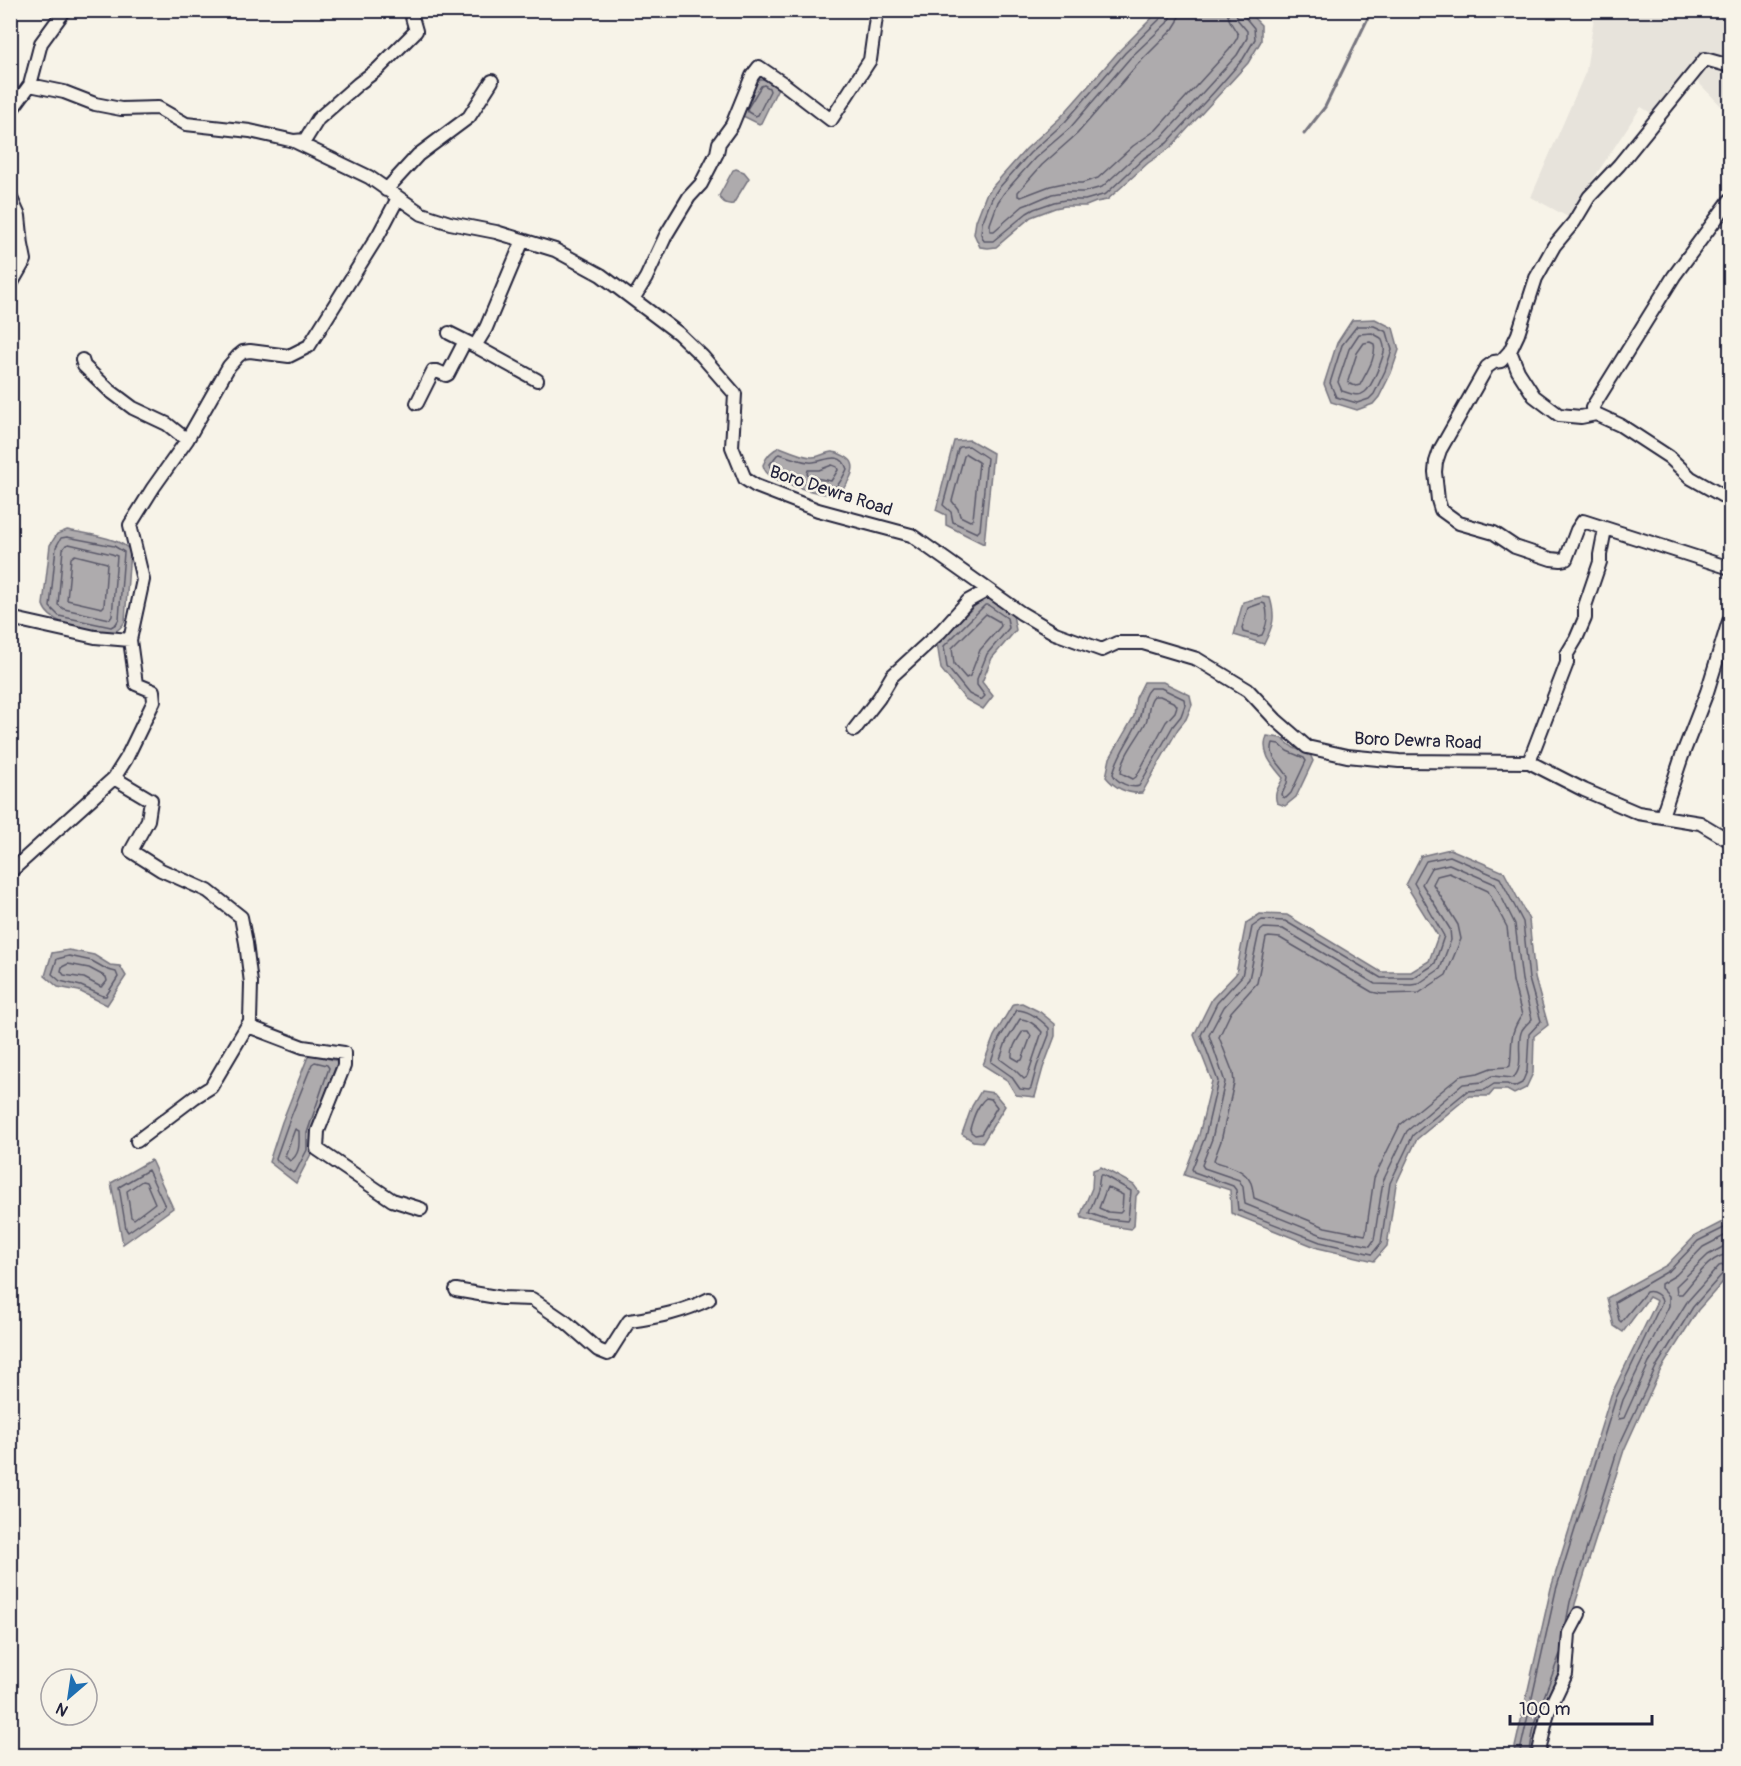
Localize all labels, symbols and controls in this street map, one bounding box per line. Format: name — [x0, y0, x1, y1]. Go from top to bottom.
street label: Boro Dewra Road — [767, 460, 895, 522]
street label: Boro Dewra Road — [1354, 727, 1482, 755]
north arrow — [39, 1667, 99, 1727]
scale bar — [1510, 1688, 1652, 1726]
text: N — [52, 1698, 72, 1721]
text: 100 m — [1519, 1698, 1571, 1721]

